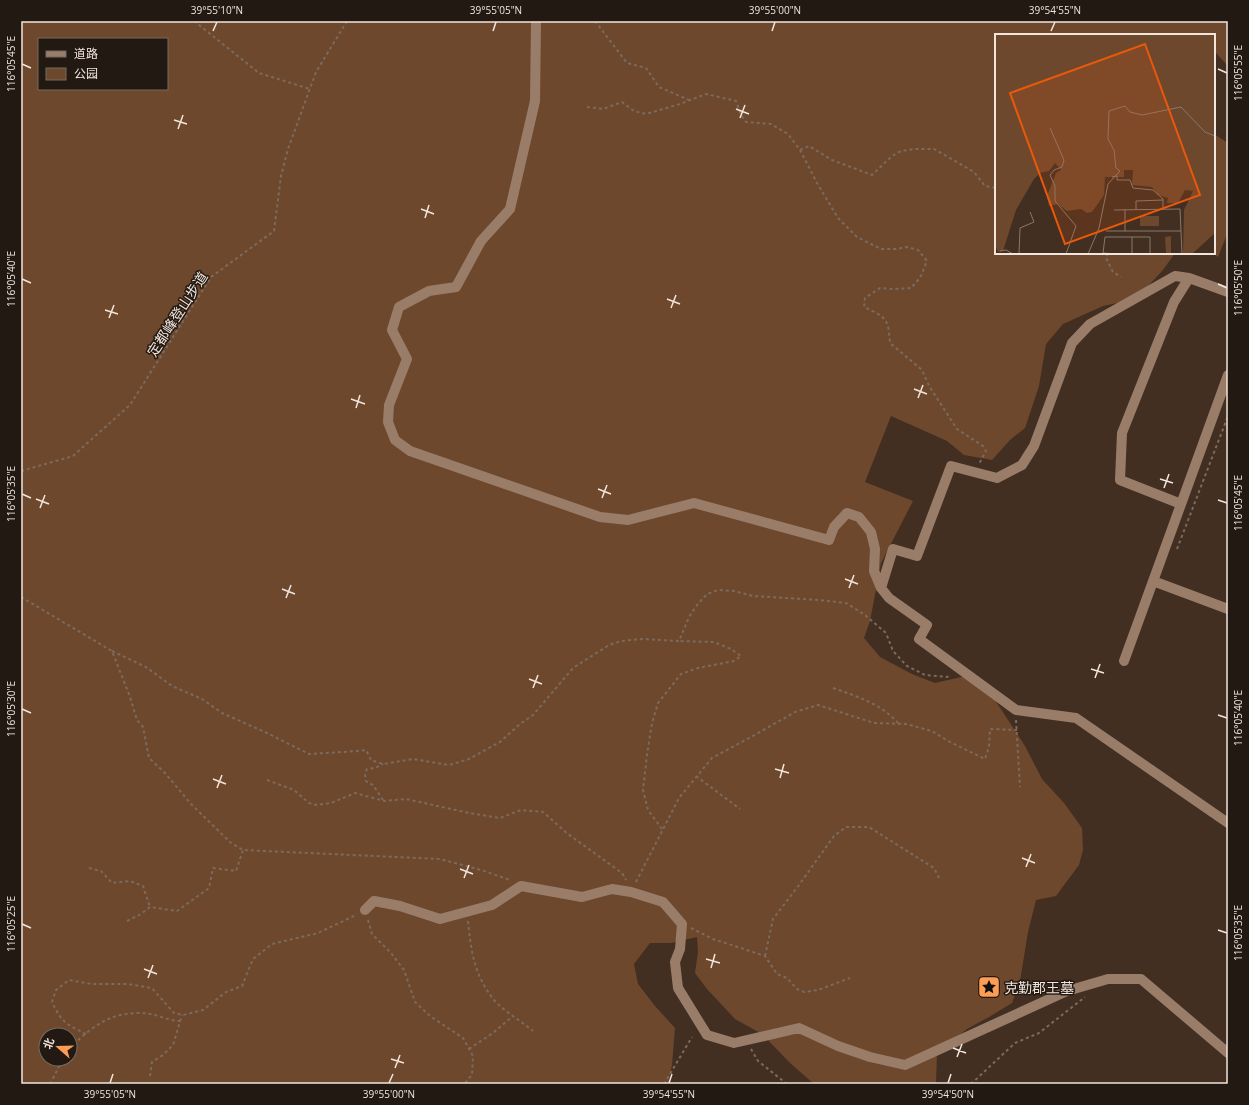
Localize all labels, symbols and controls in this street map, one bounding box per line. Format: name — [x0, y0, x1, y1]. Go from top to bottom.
text: 39°55'10"N — [191, 3, 243, 17]
text: 39°55'05"N — [470, 3, 522, 17]
text: 39°55'00"N — [749, 3, 801, 17]
text: 39°54'55"N — [1029, 3, 1081, 17]
inset map — [995, 34, 1215, 254]
text: 116°05'45"E — [4, 36, 18, 92]
legend — [38, 38, 168, 90]
text: 道路 — [74, 45, 98, 62]
text: 116°05'55"E — [1231, 45, 1245, 101]
text: 公园 — [74, 65, 98, 82]
text: 116°05'40"E — [4, 251, 18, 307]
text: 116°05'50"E — [1231, 260, 1245, 316]
street label: 定都峰登山步道 — [142, 268, 212, 360]
text: 116°05'35"E — [4, 466, 18, 522]
text: 116°05'45"E — [1231, 475, 1245, 531]
text: 116°05'30"E — [4, 681, 18, 737]
text: 116°05'40"E — [1231, 690, 1245, 746]
text: 116°05'25"E — [4, 896, 18, 952]
text: 116°05'35"E — [1231, 905, 1245, 961]
place icon: 克勤郡王墓 — [976, 974, 1002, 1000]
place label: 克勤郡王墓 — [1004, 978, 1074, 997]
north arrow — [38, 1027, 78, 1067]
text: 北 — [39, 1036, 57, 1051]
text: 39°55'05"N — [84, 1087, 136, 1101]
text: 39°55'00"N — [363, 1087, 415, 1101]
text: 39°54'55"N — [643, 1087, 695, 1101]
text: 39°54'50"N — [922, 1087, 974, 1101]

